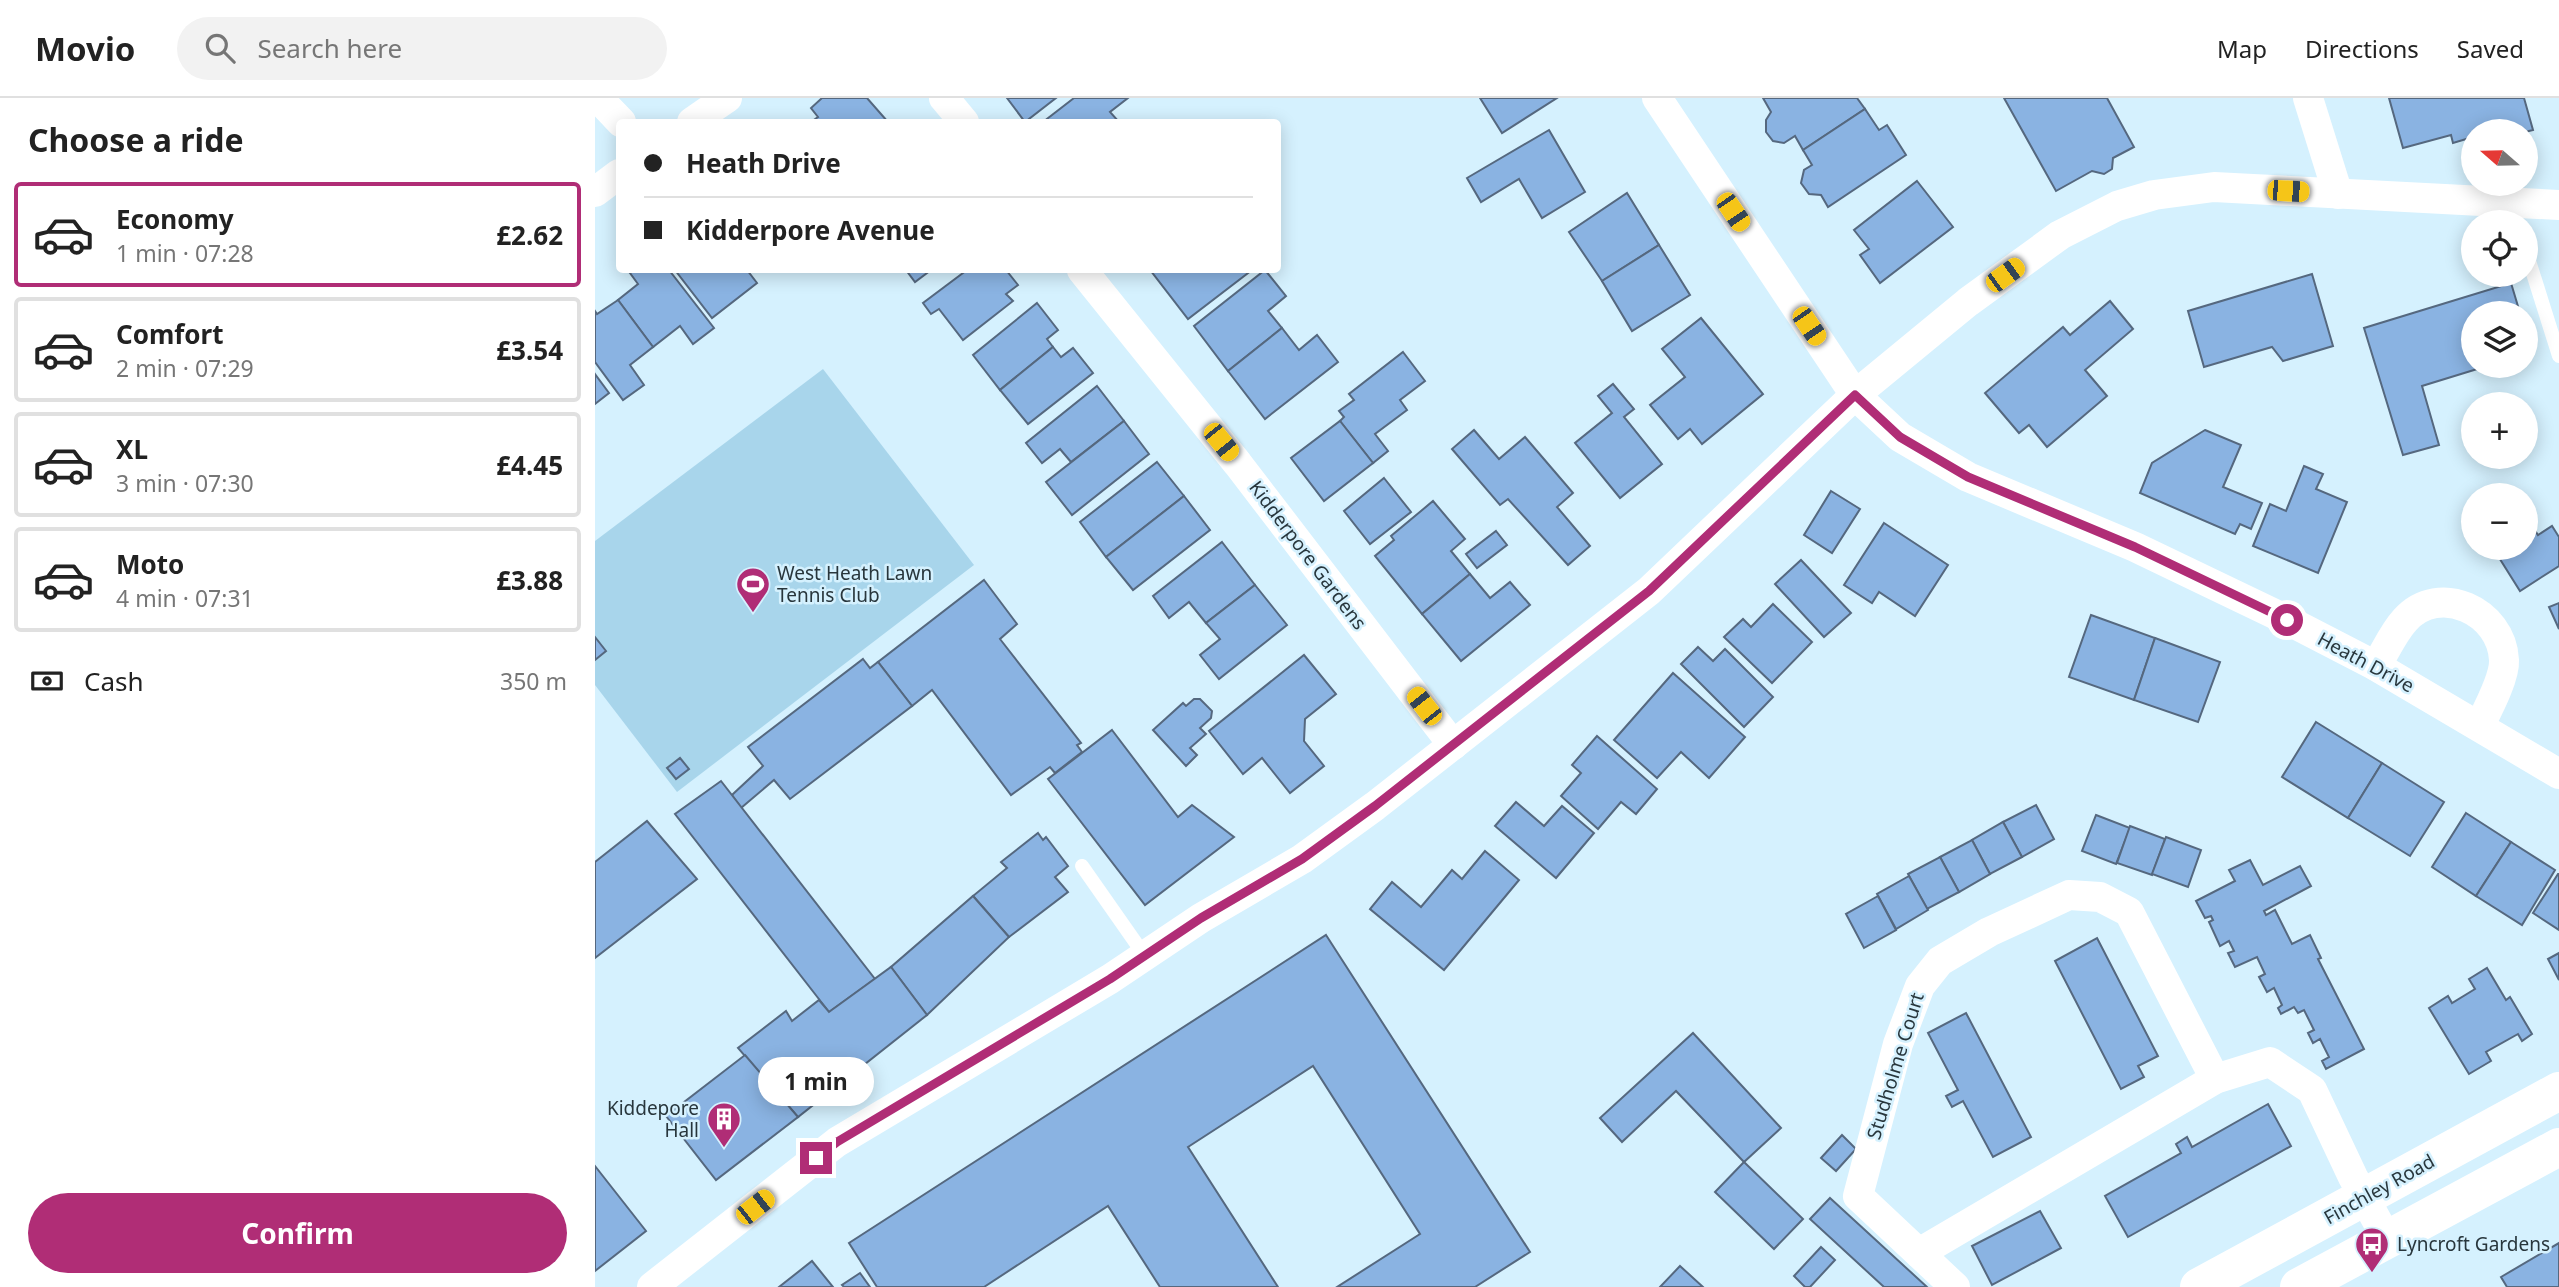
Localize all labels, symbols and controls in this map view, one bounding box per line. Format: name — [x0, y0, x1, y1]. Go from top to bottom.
search box — [177, 17, 667, 80]
text: Movio — [35, 26, 135, 71]
icon: search — [201, 29, 239, 67]
text: Search here — [257, 30, 402, 66]
text: Map — [2217, 32, 2267, 65]
text: Directions — [2305, 32, 2419, 65]
text: Saved — [2457, 32, 2524, 65]
text: Choose a ride — [28, 118, 244, 161]
north arrow — [2461, 119, 2537, 196]
map controls — [2461, 119, 2538, 560]
text: Heath Drive — [686, 145, 841, 181]
car — [2267, 179, 2310, 203]
car — [1713, 189, 1754, 235]
text: Economy — [116, 201, 234, 237]
icon: car — [32, 203, 95, 266]
button: locate — [2461, 210, 2538, 287]
text: Kidderpore Avenue — [686, 212, 935, 248]
text: £2.62 — [496, 217, 563, 253]
text: 1 min · 07:28 — [116, 237, 254, 269]
car — [1982, 254, 2029, 296]
button: layers — [2461, 301, 2538, 378]
car — [1789, 303, 1830, 349]
text: Comfort — [116, 316, 224, 352]
icon: car — [32, 318, 95, 381]
text: £3.54 — [496, 332, 563, 368]
text: 2 min · 07:29 — [116, 352, 254, 384]
button: + — [2461, 392, 2538, 469]
car — [1200, 419, 1243, 465]
text: XL — [116, 431, 148, 467]
icon: car — [32, 433, 95, 496]
text: £4.45 — [496, 447, 563, 483]
text: 3 min · 07:30 — [116, 467, 254, 499]
street label: Kidderpore Gardens — [1243, 475, 1373, 635]
button: − — [2461, 483, 2538, 560]
text: Moto — [116, 546, 184, 582]
icon: car — [32, 548, 95, 611]
place label: West Heath Lawn Tennis Club — [777, 560, 932, 608]
text: £3.88 — [496, 562, 563, 598]
sports icon: West Heath Lawn Tennis Club — [734, 565, 772, 614]
text: 4 min · 07:31 — [116, 582, 254, 614]
route start — [2271, 604, 2303, 636]
street label: Heath Drive — [2313, 626, 2419, 698]
icon: cash — [28, 662, 66, 700]
text: Cash — [84, 663, 144, 699]
text: 350 m — [500, 665, 567, 697]
car — [1403, 683, 1446, 729]
street label: Studholme Court — [1860, 989, 1930, 1143]
callout: 1 min — [758, 1056, 874, 1105]
text: 1 min — [784, 1065, 848, 1097]
place label: Kiddepore Hall — [607, 1095, 699, 1143]
building icon: Kiddepore Hall — [705, 1100, 743, 1149]
route end — [800, 1142, 832, 1174]
street label: Finchley Road — [2319, 1148, 2439, 1230]
car — [732, 1186, 779, 1228]
button: Confirm — [28, 1193, 567, 1273]
bus stop icon: Lyncroft Gardens — [2353, 1225, 2391, 1274]
place label: Lyncroft Gardens — [2397, 1231, 2550, 1257]

